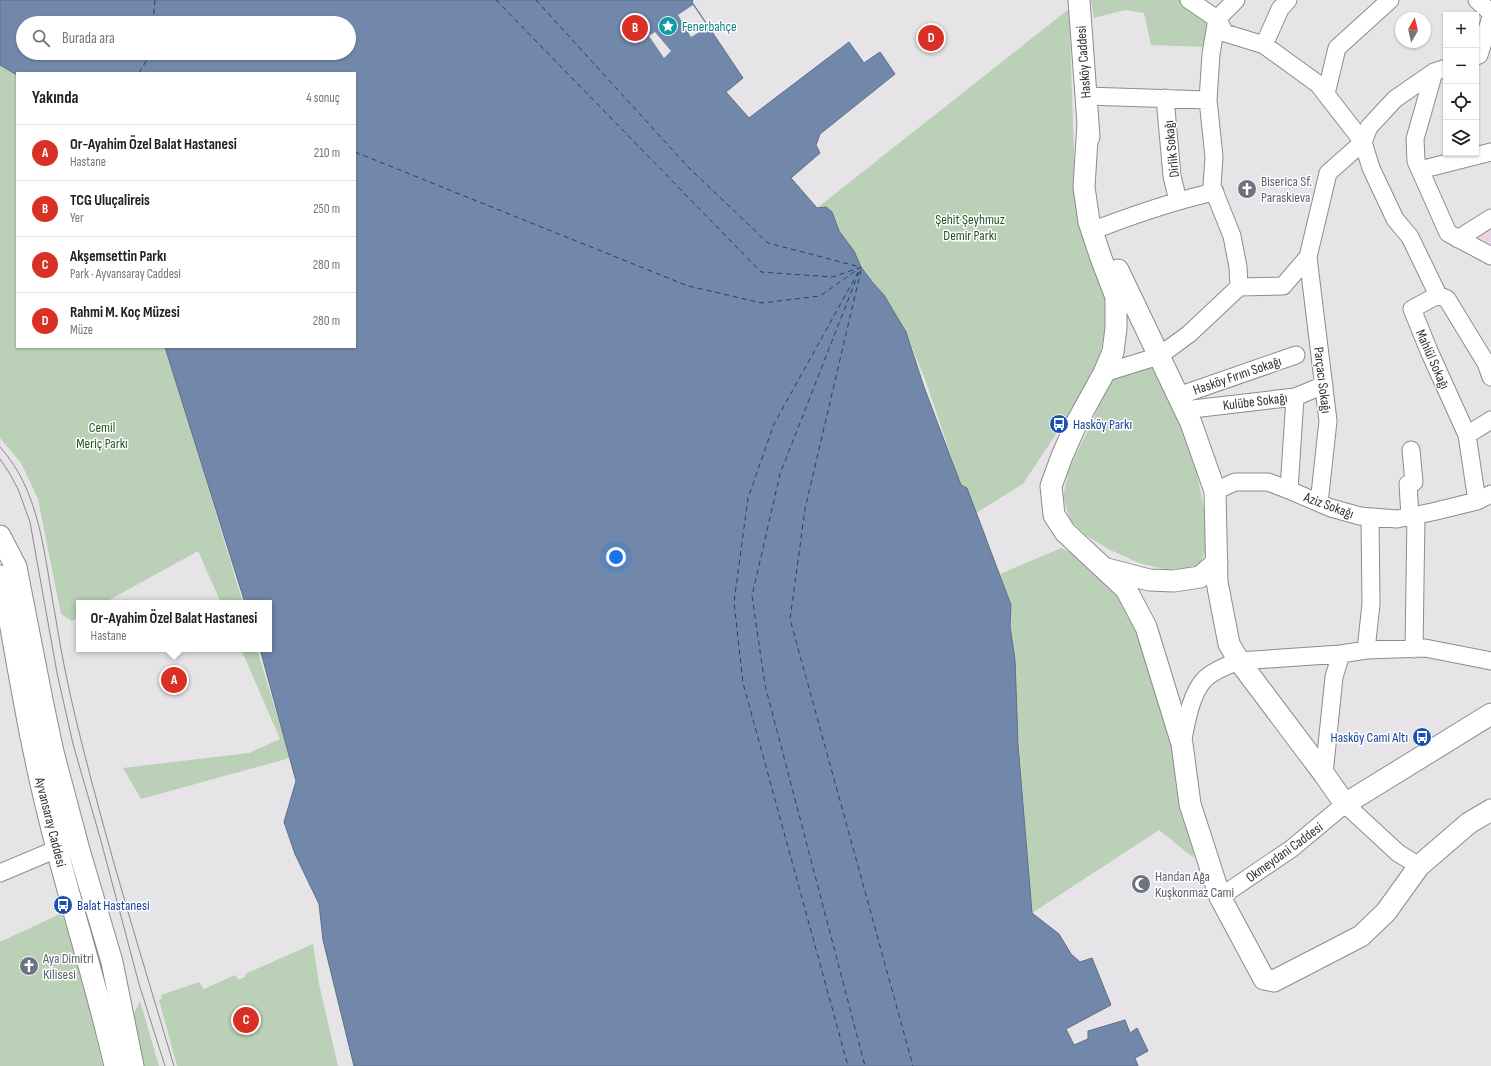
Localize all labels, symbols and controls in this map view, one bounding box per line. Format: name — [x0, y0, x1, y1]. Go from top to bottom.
north arrow — [1395, 12, 1431, 48]
map controls — [1443, 12, 1479, 156]
button: + — [1443, 12, 1479, 48]
pin: B — [622, 13, 648, 43]
place icon: Fenerbahçe — [657, 15, 679, 37]
search box — [16, 16, 356, 60]
place label: Fenerbahçe — [682, 18, 737, 35]
pin: D — [918, 23, 944, 53]
street label: Hasköy Caddesi — [1072, 25, 1095, 99]
icon: search — [30, 27, 52, 49]
text: Burada ara — [62, 29, 115, 48]
button: − — [1443, 48, 1479, 84]
button: locate — [1443, 84, 1479, 120]
text: Yakında — [32, 88, 79, 108]
text: 4 sonuç — [306, 90, 340, 106]
street label: Dirlik Sokağı — [1160, 120, 1183, 178]
button: layers — [1443, 120, 1479, 156]
text: Or-Ayahim Özel Balat Hastanesi — [70, 135, 237, 154]
text: A — [42, 145, 48, 161]
text: 210 m — [314, 145, 340, 161]
text: Hastane — [70, 154, 106, 170]
place label: Biserica Sf. Paraskieva — [1261, 173, 1312, 206]
church icon: Biserica Sf. Paraskieva — [1236, 178, 1258, 200]
text: TCG Uluçalireis — [70, 191, 150, 210]
text: B — [42, 201, 48, 217]
text: 250 m — [313, 201, 340, 217]
text: Yer — [70, 210, 84, 226]
park label: Şehit Şeyhmuz Demir Parkı — [935, 211, 1005, 244]
text: Akşemsettin Parkı — [70, 247, 166, 266]
text: C — [42, 257, 48, 273]
text: 280 m — [313, 257, 340, 273]
text: Park · Ayvansaray Caddesi — [70, 266, 181, 282]
text: Rahmi M. Koç Müzesi — [70, 303, 180, 322]
text: D — [42, 313, 48, 329]
text: 280 m — [313, 313, 340, 329]
text: Müze — [70, 322, 93, 338]
street label: Mahlül Sokağı — [1412, 327, 1453, 392]
street label: Parçacı Sokağı — [1310, 346, 1335, 414]
street label: Hasköy Fırını Sokağı — [1191, 352, 1283, 398]
street label: Kulübe Sokağı — [1222, 389, 1288, 414]
bus stop icon: Hasköy Parkı — [1048, 413, 1070, 435]
place label: Hasköy Parkı — [1073, 416, 1132, 433]
park label: Cemil Meriç Parkı — [76, 419, 128, 452]
street label: Aziz Sokağı — [1301, 488, 1356, 522]
your location — [606, 547, 626, 567]
popup — [76, 600, 272, 652]
text: Or-Ayahim Özel Balat Hastanesi — [91, 609, 257, 628]
text: Hastane — [91, 628, 127, 644]
pin: A — [161, 665, 187, 695]
bus stop icon: Hasköy Cami Altı — [1411, 726, 1433, 748]
place label: Hasköy Cami Altı — [1331, 729, 1408, 746]
street label: Ayvansaray Caddesi — [31, 775, 70, 869]
street label: Okmeydani Caddesi — [1242, 819, 1326, 886]
place label: Handan Ağa Kuşkonmaz Cami — [1155, 868, 1234, 901]
mosque icon: Handan Ağa Kuşkonmaz Cami — [1130, 873, 1152, 895]
bus stop icon: Balat Hastanesi — [52, 894, 74, 916]
place label: Balat Hastanesi — [77, 897, 150, 914]
place label: Aya Dimitri Kilisesi — [42, 950, 94, 983]
church icon: Aya Dimitri Kilisesi — [18, 955, 40, 977]
pin: C — [233, 1005, 259, 1035]

